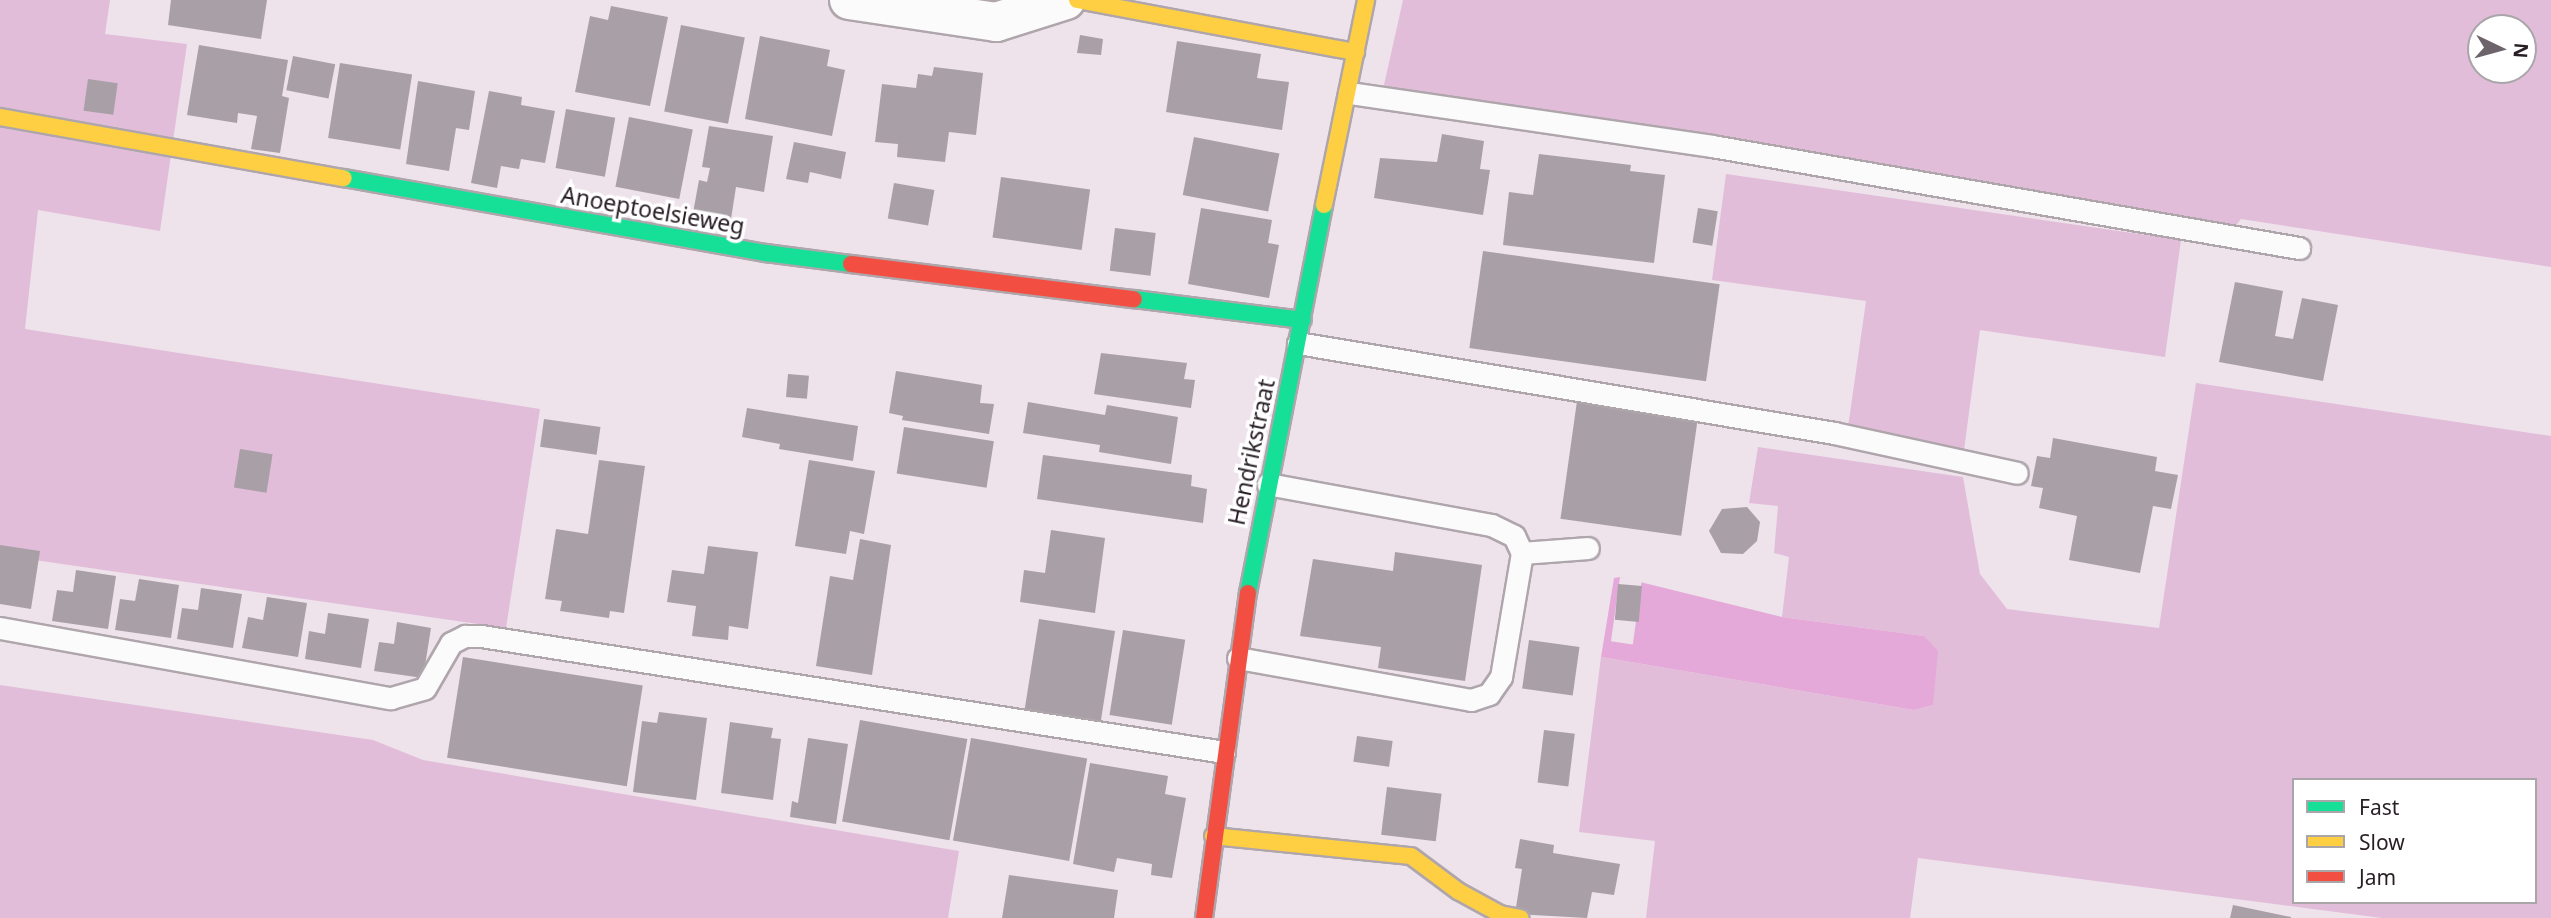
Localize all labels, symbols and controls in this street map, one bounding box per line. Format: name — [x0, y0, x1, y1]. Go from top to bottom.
north arrow — [2467, 14, 2537, 84]
text: N — [2507, 42, 2535, 59]
street label: Anoeptoelsieweg — [559, 180, 747, 240]
street label: Hendrikstraat — [1222, 376, 1280, 528]
legend — [2292, 778, 2537, 904]
text: Fast — [2359, 793, 2399, 821]
text: Slow — [2359, 828, 2405, 856]
text: Jam — [2359, 863, 2396, 891]

